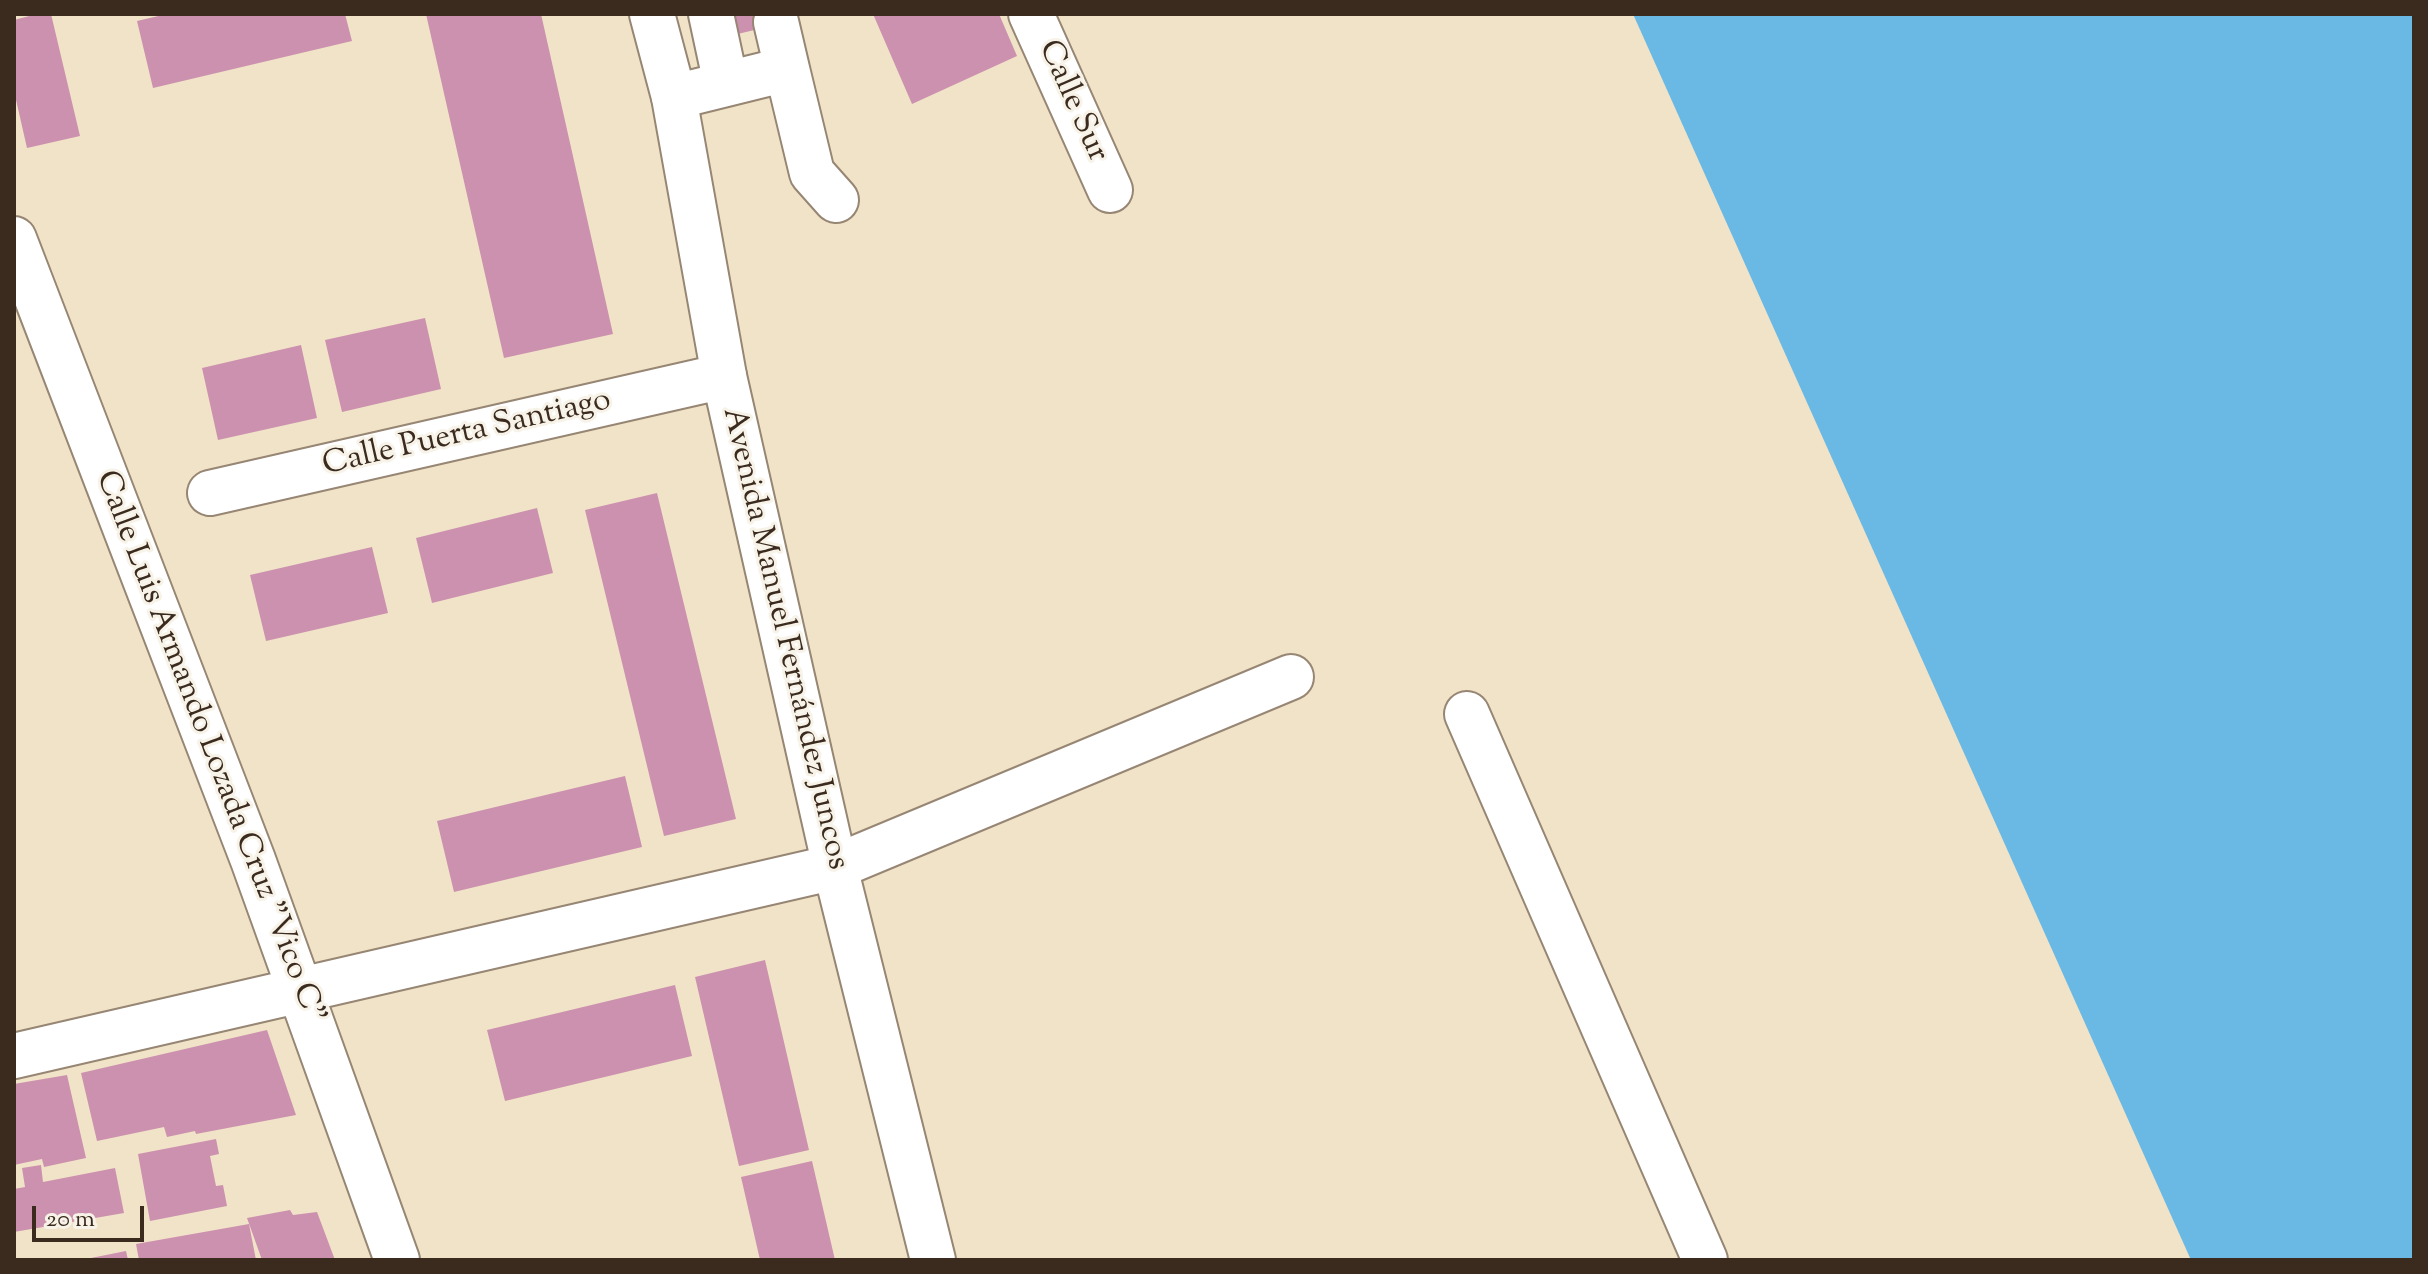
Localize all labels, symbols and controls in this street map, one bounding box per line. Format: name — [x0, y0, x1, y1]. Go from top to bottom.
street label: Calle Sur — [1027, 35, 1115, 169]
street label: Calle Puerta Santiago — [319, 383, 615, 487]
street label: Avenida Manuel Fernández Juncos — [711, 404, 855, 874]
street label: Calle Luis Armando Lozada Cruz "Vico C" — [85, 466, 331, 1030]
scale bar — [36, 1190, 148, 1240]
text: 20 m — [46, 1203, 95, 1237]

